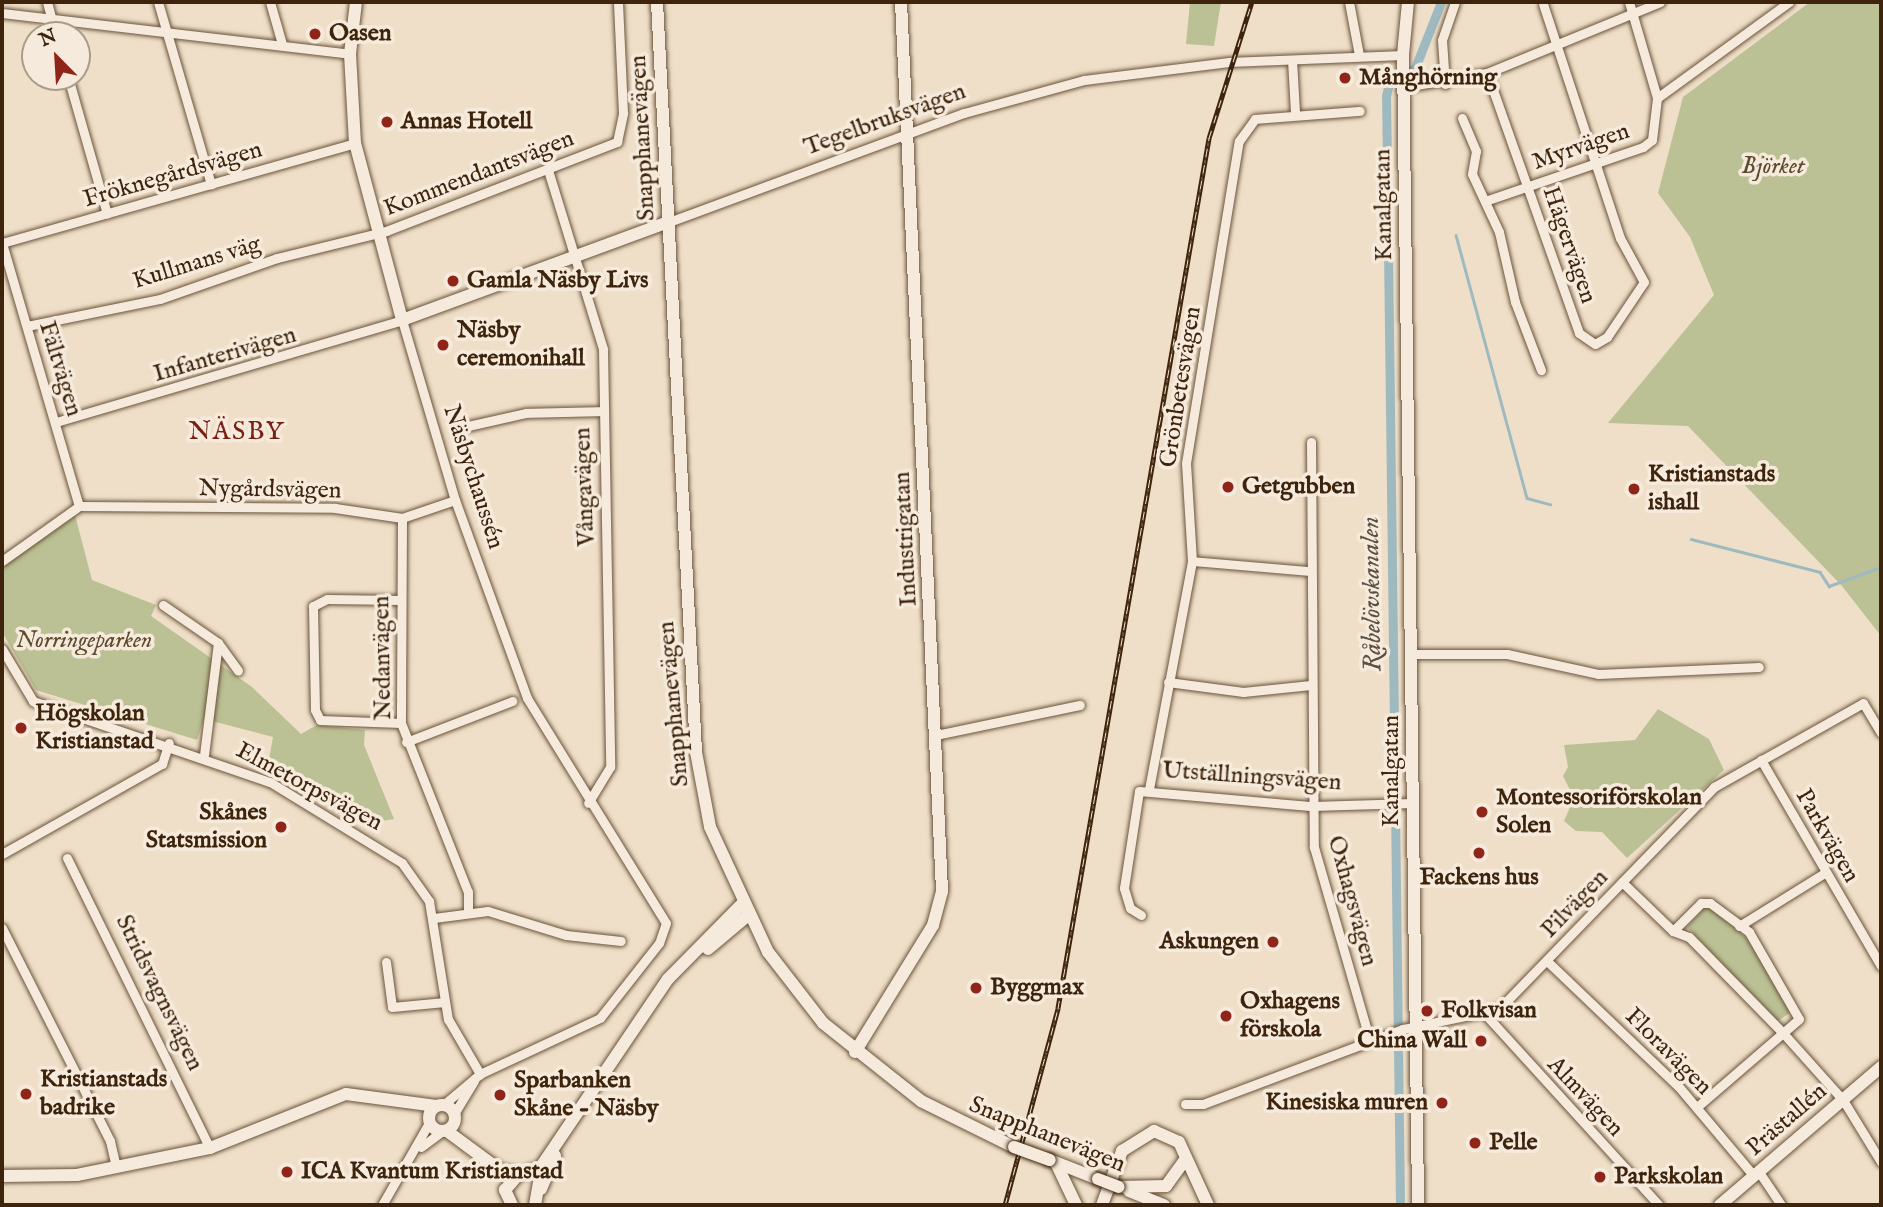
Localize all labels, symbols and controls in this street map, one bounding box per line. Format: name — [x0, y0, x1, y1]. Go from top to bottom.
place label: Oasen — [329, 20, 391, 48]
north arrow — [21, 21, 91, 91]
text: N — [36, 24, 61, 53]
marker: Oasen — [307, 26, 323, 42]
street label: Snapphanevägen — [624, 54, 662, 222]
place label: Månghörning — [1359, 64, 1497, 92]
marker: Månghörning — [1337, 70, 1353, 86]
street label: Tegelbruksvägen — [800, 77, 970, 163]
place label: Annas Hotell — [401, 108, 532, 136]
marker: Annas Hotell — [379, 114, 395, 130]
street label: Myrvägen — [1529, 117, 1633, 177]
street label: Kommendantsvägen — [380, 124, 578, 224]
street label: Fröknegårdsvägen — [80, 136, 266, 214]
street label: Kanalgatan — [1369, 149, 1399, 261]
park label: Björket — [1741, 153, 1805, 181]
street label: Hägervägen — [1536, 183, 1602, 307]
street label: Kullmans väg — [130, 230, 264, 296]
place label: Gamla Näsby Livs — [467, 267, 648, 295]
marker: Gamla Näsby Livs — [445, 273, 461, 289]
street label: Grönbetesvägen — [1154, 304, 1208, 470]
place label: Näsby ceremonihall — [457, 317, 585, 373]
street label: Fältvägen — [32, 318, 88, 420]
street label: Infanterivägen — [150, 321, 300, 389]
marker: Näsby ceremonihall — [435, 337, 451, 353]
street label: Näsbychaussén — [436, 401, 510, 553]
district label: NÄSBY — [189, 416, 285, 448]
street label: Vångavägen — [569, 427, 601, 547]
place label: Kristianstads ishall — [1648, 461, 1775, 517]
street label: Industrigatan — [888, 471, 924, 607]
place label: Getgubben — [1242, 473, 1355, 501]
street label: Nygårdsvägen — [198, 474, 342, 506]
marker: Getgubben — [1220, 479, 1236, 495]
marker: Kristianstads ishall — [1626, 481, 1642, 497]
water label: Råbelövskanalen — [1355, 516, 1389, 672]
street label: Nedanvägen — [368, 595, 398, 721]
street label: Snapphanevägen — [652, 620, 696, 788]
park label: Norringeparken — [16, 627, 152, 655]
place label: Högskolan Kristianstad — [35, 700, 154, 756]
street label: Kanalgatan — [1378, 715, 1406, 827]
marker: Högskolan Kristianstad — [13, 720, 29, 736]
street label: Elmetorpsvägen — [231, 736, 387, 838]
street label: Utställningsvägen — [1162, 756, 1342, 798]
place label: Montessoriförskolan Solen — [1496, 784, 1702, 840]
street label: Parkvägen — [1789, 784, 1865, 888]
place label: Skånes Statsmission — [146, 799, 267, 855]
marker: Montessoriförskolan Solen — [1474, 804, 1490, 820]
marker: Skånes Statsmission — [273, 819, 289, 835]
street label: Oxhagsvägen — [1321, 833, 1383, 969]
marker: Fackens hus — [1471, 845, 1487, 861]
place label: Fackens hus — [1419, 864, 1539, 892]
street label: Pilvägen — [1535, 864, 1615, 944]
street label: Stridsvagnsvägen — [109, 910, 209, 1076]
place label: Askungen — [1159, 928, 1259, 956]
marker: Askungen — [1265, 934, 1281, 950]
place label: Byggmax — [990, 974, 1084, 1002]
marker: Byggmax — [968, 980, 984, 996]
place label: Oxhagens förskola — [1240, 988, 1340, 1044]
place label: Folkvisan — [1441, 997, 1537, 1025]
street label: Floravägen — [1618, 1002, 1718, 1102]
marker: Folkvisan — [1419, 1003, 1435, 1019]
marker: Oxhagens förskola — [1218, 1008, 1234, 1024]
place label: China Wall — [1357, 1027, 1467, 1055]
marker: China Wall — [1473, 1033, 1489, 1049]
street label: Almvägen — [1541, 1051, 1629, 1143]
place label: Kristianstads badrike — [40, 1066, 167, 1122]
place label: Sparbanken Skåne - Näsby — [514, 1067, 658, 1123]
street label: Prästallén — [1741, 1077, 1833, 1163]
marker: Kristianstads badrike — [18, 1086, 34, 1102]
marker: Sparbanken Skåne - Näsby — [492, 1087, 508, 1103]
place label: Kinesiska muren — [1265, 1089, 1428, 1117]
street label: Snapphanevägen — [965, 1091, 1129, 1179]
marker: Kinesiska muren — [1434, 1095, 1450, 1111]
place label: Pelle — [1489, 1129, 1538, 1157]
marker: Pelle — [1467, 1135, 1483, 1151]
place label: ICA Kvantum Kristianstad — [301, 1158, 563, 1186]
place label: Parkskolan — [1614, 1163, 1723, 1191]
marker: ICA Kvantum Kristianstad — [279, 1164, 295, 1180]
marker: Parkskolan — [1592, 1169, 1608, 1185]

